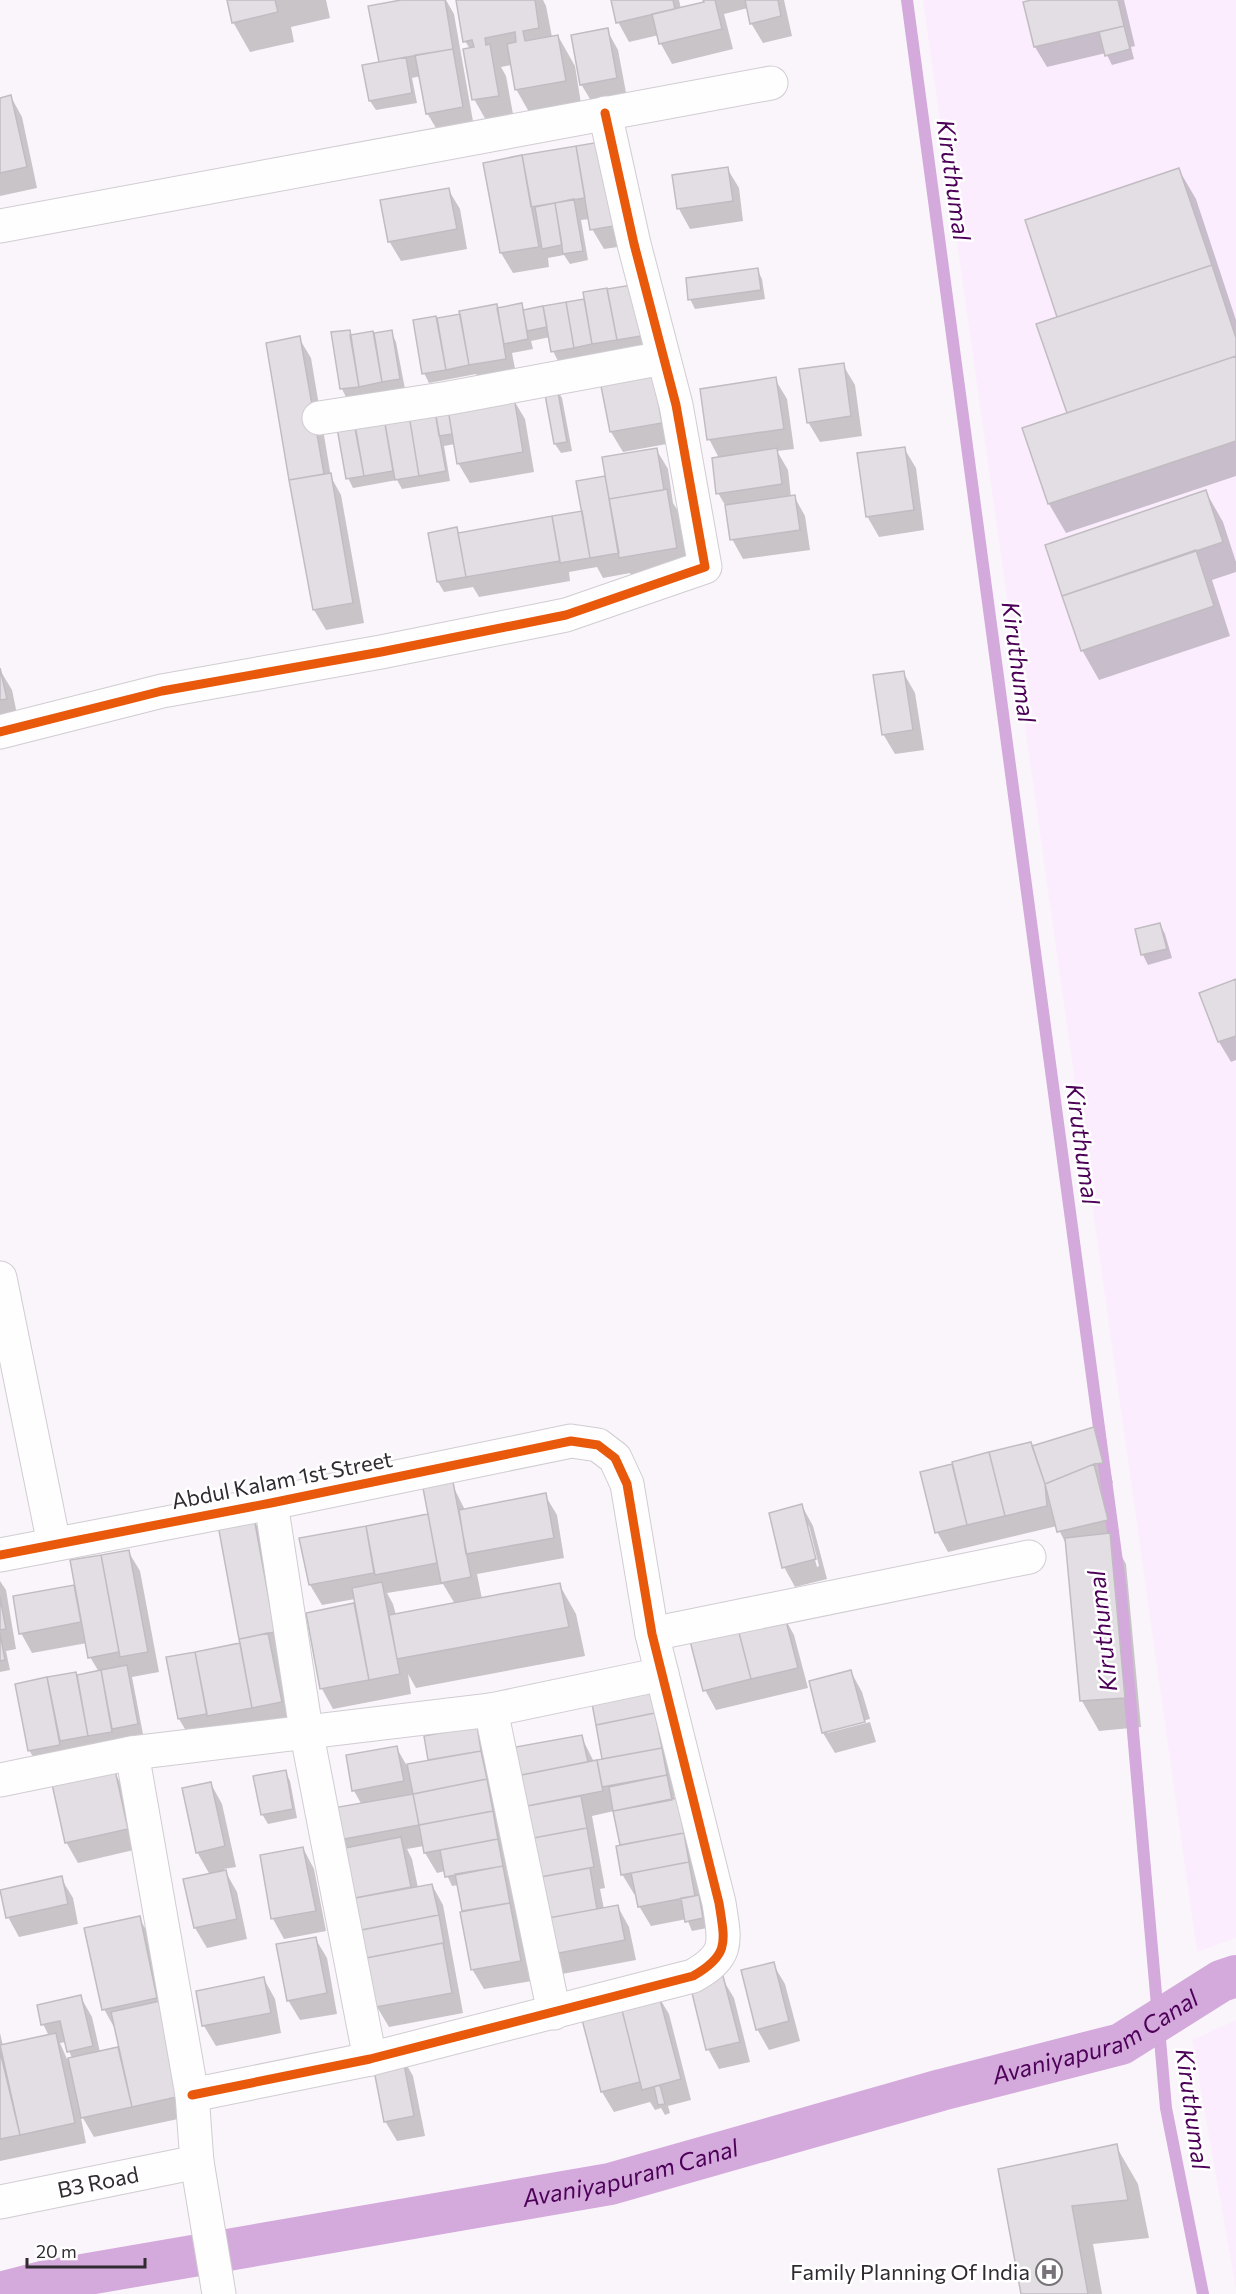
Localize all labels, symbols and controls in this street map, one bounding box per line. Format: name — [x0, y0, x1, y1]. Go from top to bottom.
water label: Kiruthumal — [932, 117, 977, 243]
water label: Kiruthumal — [997, 599, 1042, 725]
water label: Kiruthumal — [1061, 1081, 1106, 1207]
street label: Abdul Kalam 1st Street — [169, 1445, 395, 1514]
water label: Kiruthumal — [1081, 1568, 1122, 1693]
water label: Avaniyapuram Canal — [988, 1983, 1204, 2090]
water label: Kiruthumal — [1171, 2046, 1216, 2172]
water label: Avaniyapuram Canal — [519, 2132, 742, 2212]
street label: B3 Road — [55, 2160, 141, 2203]
scale bar — [27, 2231, 146, 2269]
text: 20 m — [36, 2240, 77, 2262]
hospital icon: Family Planning Of India — [1034, 2257, 1064, 2287]
place label: Family Planning Of India — [790, 2258, 1030, 2285]

